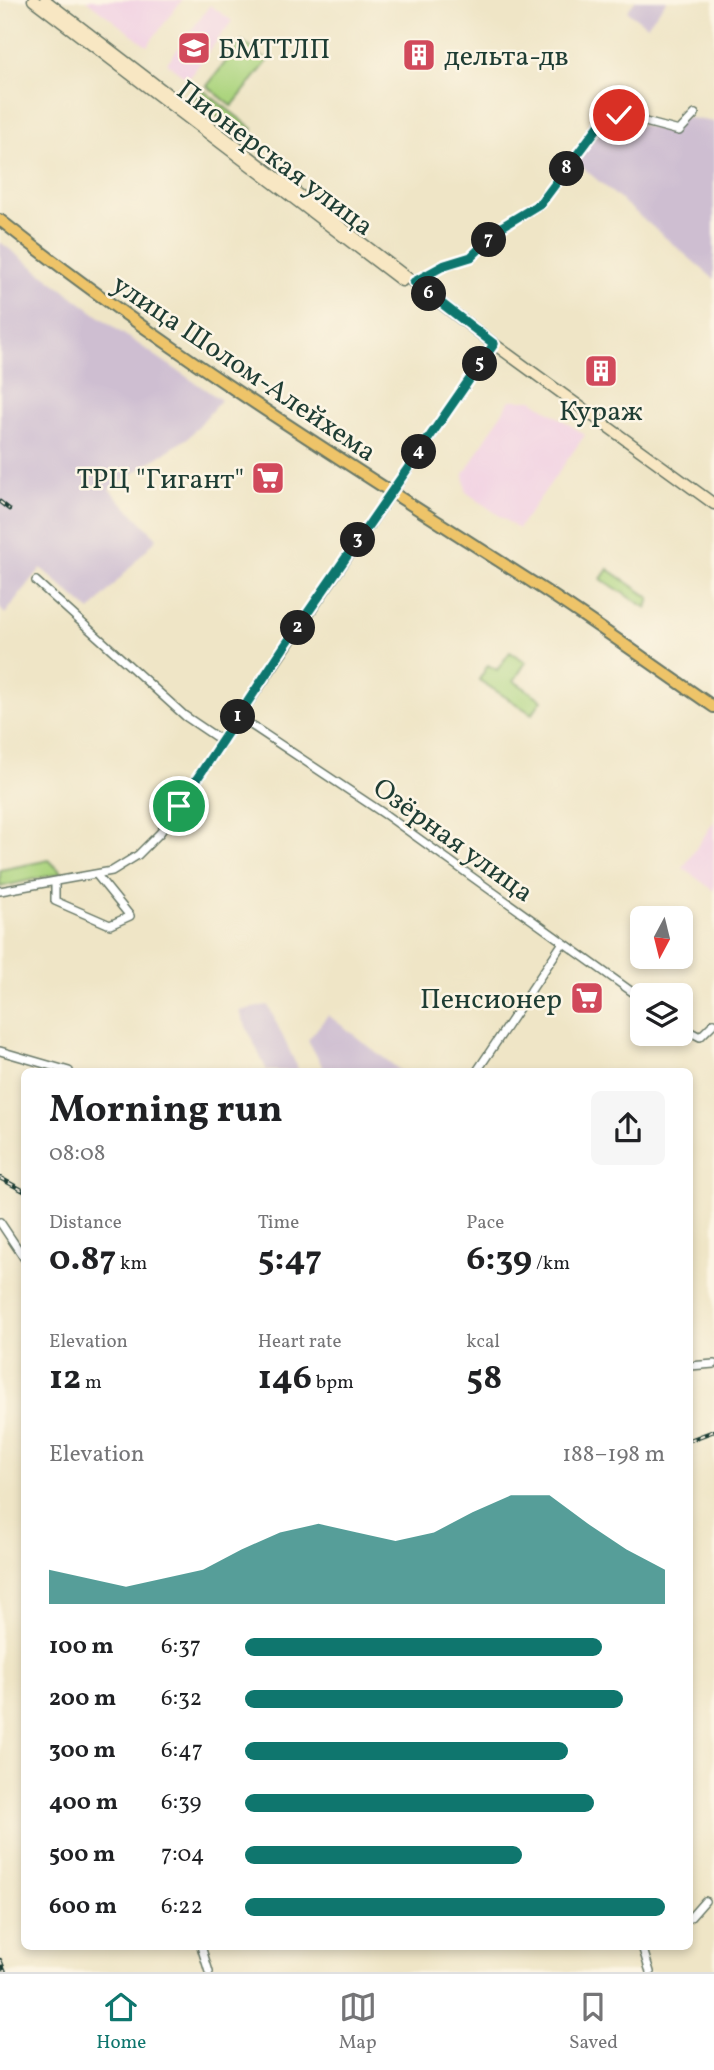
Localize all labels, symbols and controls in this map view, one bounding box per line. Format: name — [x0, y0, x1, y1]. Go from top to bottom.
school or university icon: БМТТЛП — [175, 29, 213, 67]
place label: БМТТЛП — [218, 31, 330, 70]
building icon: дельта-дв — [400, 36, 438, 74]
place label: дельта-дв — [444, 38, 569, 77]
street label: Пионерская улица — [168, 72, 381, 246]
pin — [589, 85, 649, 145]
icon: check — [600, 96, 638, 134]
pin: 8 — [550, 152, 584, 186]
text: 8 — [561, 155, 572, 181]
pin: 7 — [472, 222, 506, 258]
text: 7 — [484, 226, 493, 252]
street label: улица Шолом-Алейхема — [104, 266, 384, 472]
pin: 6 — [412, 276, 446, 312]
text: 6 — [423, 280, 434, 306]
pin: 5 — [462, 346, 498, 382]
text: 5 — [475, 350, 484, 376]
building icon: Кураж — [582, 352, 620, 390]
place label: Кураж — [559, 393, 643, 432]
pin: 4 — [402, 434, 436, 470]
text: 4 — [413, 438, 424, 464]
supermarket icon: ТРЦ "Гигант" — [249, 459, 287, 497]
place label: ТРЦ "Гигант" — [76, 461, 244, 500]
pin: 3 — [340, 522, 376, 558]
text: 3 — [353, 526, 362, 552]
pin: 2 — [280, 610, 316, 646]
text: 2 — [293, 614, 302, 640]
pin: 1 — [220, 700, 256, 734]
text: 1 — [234, 703, 241, 729]
street label: Озёрная улица — [364, 769, 541, 913]
pin — [149, 776, 209, 836]
icon: arrive — [160, 787, 198, 825]
north arrow — [630, 906, 693, 970]
map controls — [630, 906, 693, 1046]
supermarket icon: Пенсионер — [568, 979, 606, 1017]
place label: Пенсионер — [420, 981, 562, 1020]
button: layers — [630, 983, 693, 1046]
text: Morning run — [49, 1085, 283, 1138]
button: share — [591, 1091, 665, 1165]
text: 08:08 — [49, 1138, 105, 1170]
text: Distance — [49, 1210, 122, 1236]
text: Time — [258, 1210, 299, 1236]
text: Pace — [466, 1210, 504, 1236]
text: 0.87 — [49, 1236, 116, 1284]
text: 5:47 — [258, 1236, 322, 1284]
text: 6:39 — [466, 1236, 532, 1284]
text: km — [116, 1251, 147, 1277]
text: /km — [532, 1251, 570, 1277]
text: Elevation — [49, 1329, 128, 1355]
text: Heart rate — [258, 1329, 342, 1355]
text: kcal — [466, 1329, 500, 1355]
text: 12 — [49, 1355, 81, 1403]
text: 146 — [258, 1355, 312, 1403]
text: 58 — [466, 1355, 502, 1403]
text: m — [81, 1370, 102, 1396]
text: bpm — [312, 1370, 354, 1396]
text: Elevation — [49, 1439, 145, 1471]
text: 188–198 m — [562, 1439, 665, 1471]
text: 100 m — [49, 1631, 114, 1663]
text: 6:37 — [161, 1631, 201, 1663]
text: 200 m — [49, 1683, 116, 1715]
text: 6:32 — [161, 1683, 202, 1715]
text: 300 m — [49, 1735, 116, 1767]
text: 6:47 — [161, 1735, 203, 1767]
text: 400 m — [49, 1787, 118, 1819]
text: 6:39 — [161, 1787, 201, 1819]
text: 500 m — [49, 1839, 115, 1871]
text: 7:04 — [161, 1839, 205, 1871]
text: 600 m — [49, 1891, 117, 1923]
text: 6:22 — [161, 1891, 203, 1923]
tab: Home — [96, 1988, 146, 2056]
tab: Map — [339, 1988, 377, 2056]
tab: Saved — [569, 1988, 618, 2056]

